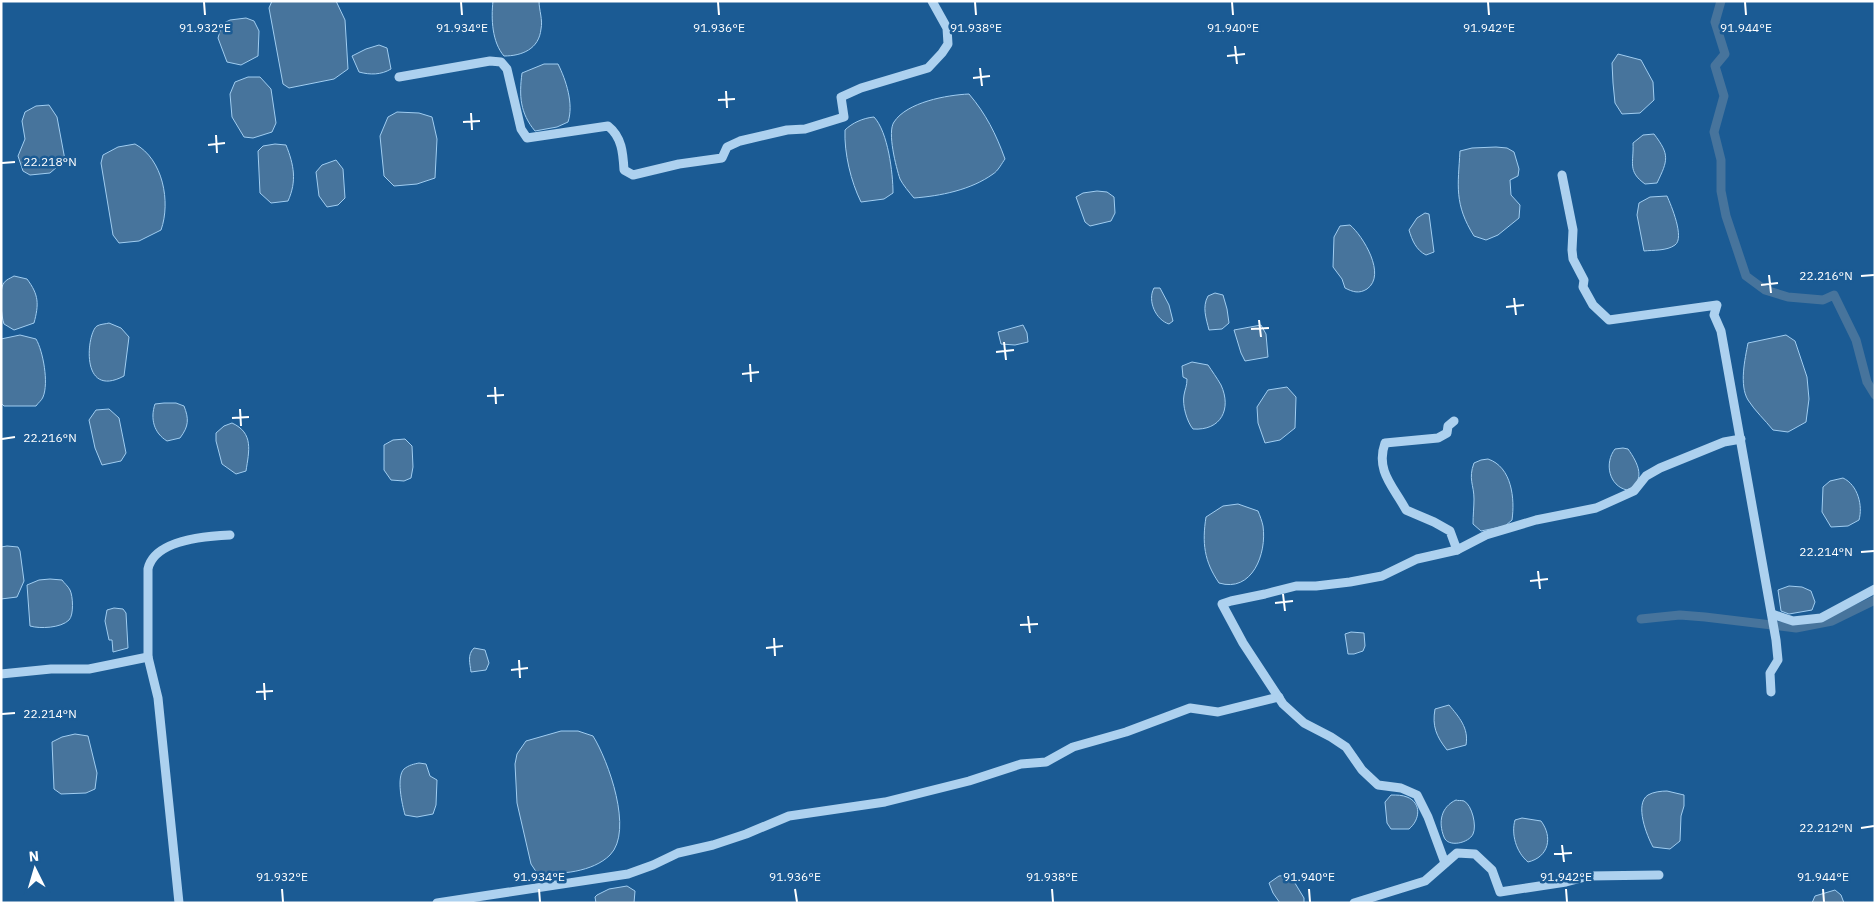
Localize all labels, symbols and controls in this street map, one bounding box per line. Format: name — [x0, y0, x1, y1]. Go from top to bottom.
text: 91.932°E — [179, 20, 231, 35]
text: 91.934°E — [436, 20, 488, 35]
text: 91.936°E — [693, 20, 745, 35]
text: 91.938°E — [950, 20, 1002, 35]
text: 91.940°E — [1207, 20, 1259, 35]
text: 91.942°E — [1463, 20, 1515, 35]
text: 91.944°E — [1720, 20, 1772, 35]
text: 22.218°N — [23, 154, 77, 169]
text: 22.216°N — [1799, 268, 1853, 283]
text: 22.216°N — [23, 430, 77, 445]
text: 22.214°N — [1799, 544, 1853, 559]
text: 22.214°N — [23, 706, 77, 721]
text: 22.212°N — [1799, 820, 1853, 835]
north arrow — [10, 844, 60, 894]
text: N — [28, 847, 40, 865]
text: 91.932°E — [256, 869, 308, 884]
text: 91.934°E — [513, 869, 565, 884]
text: 91.936°E — [769, 869, 821, 884]
text: 91.938°E — [1026, 869, 1078, 884]
text: 91.940°E — [1283, 869, 1335, 884]
text: 91.942°E — [1540, 869, 1592, 884]
text: 91.944°E — [1797, 869, 1849, 884]

